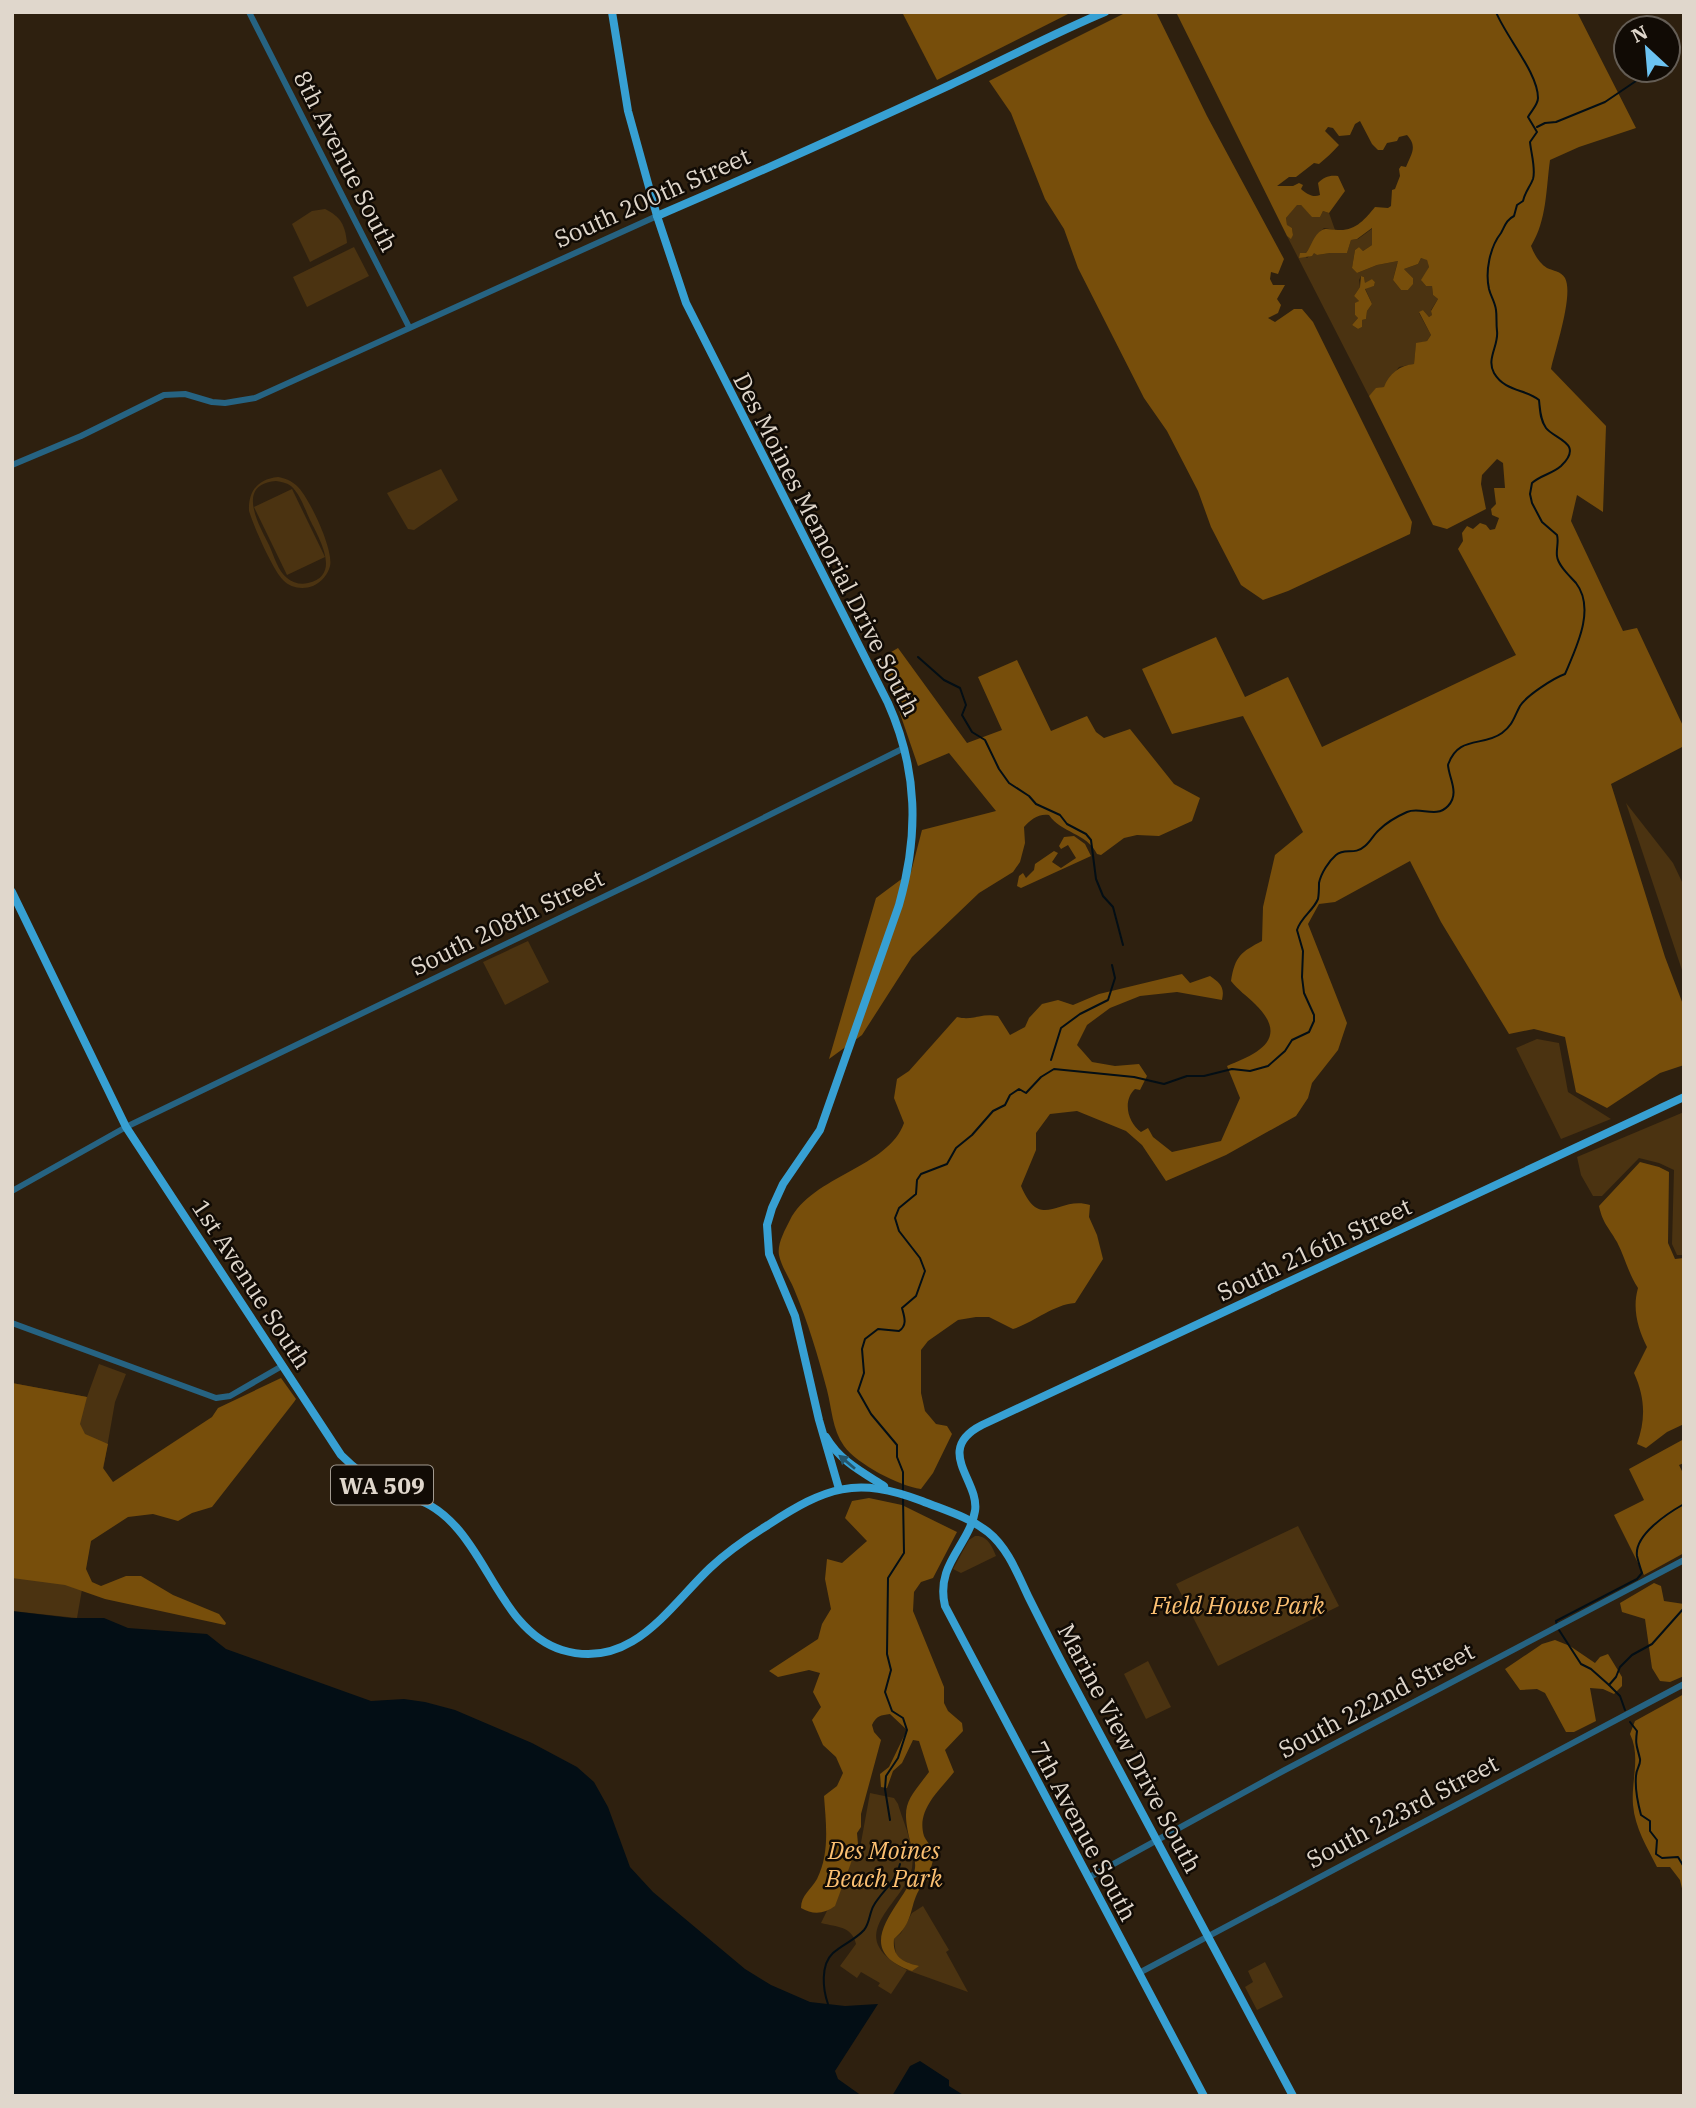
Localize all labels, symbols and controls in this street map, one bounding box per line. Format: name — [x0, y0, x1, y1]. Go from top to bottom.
north arrow — [1612, 14, 1682, 84]
text: N — [1628, 20, 1652, 48]
street label: 8th Avenue South — [287, 65, 406, 257]
street label: South 200th Street — [549, 139, 755, 255]
street label: Des Moines Memorial Drive South — [726, 367, 928, 721]
street label: South 208th Street — [405, 861, 609, 983]
street label: South 216th Street — [1212, 1190, 1416, 1308]
street label: 1st Avenue South — [185, 1193, 319, 1375]
one-way arrow — [838, 1454, 856, 1470]
road number: WA 509 — [331, 1466, 433, 1504]
park label: Field House Park — [1150, 1589, 1325, 1621]
street label: Marine View Drive South — [1051, 1618, 1209, 1878]
street label: South 222nd Street — [1272, 1635, 1480, 1765]
street label: 7th Avenue South — [1023, 1736, 1145, 1927]
street label: South 223rd Street — [1300, 1747, 1504, 1875]
park label: Des Moines Beach Park — [824, 1834, 943, 1894]

